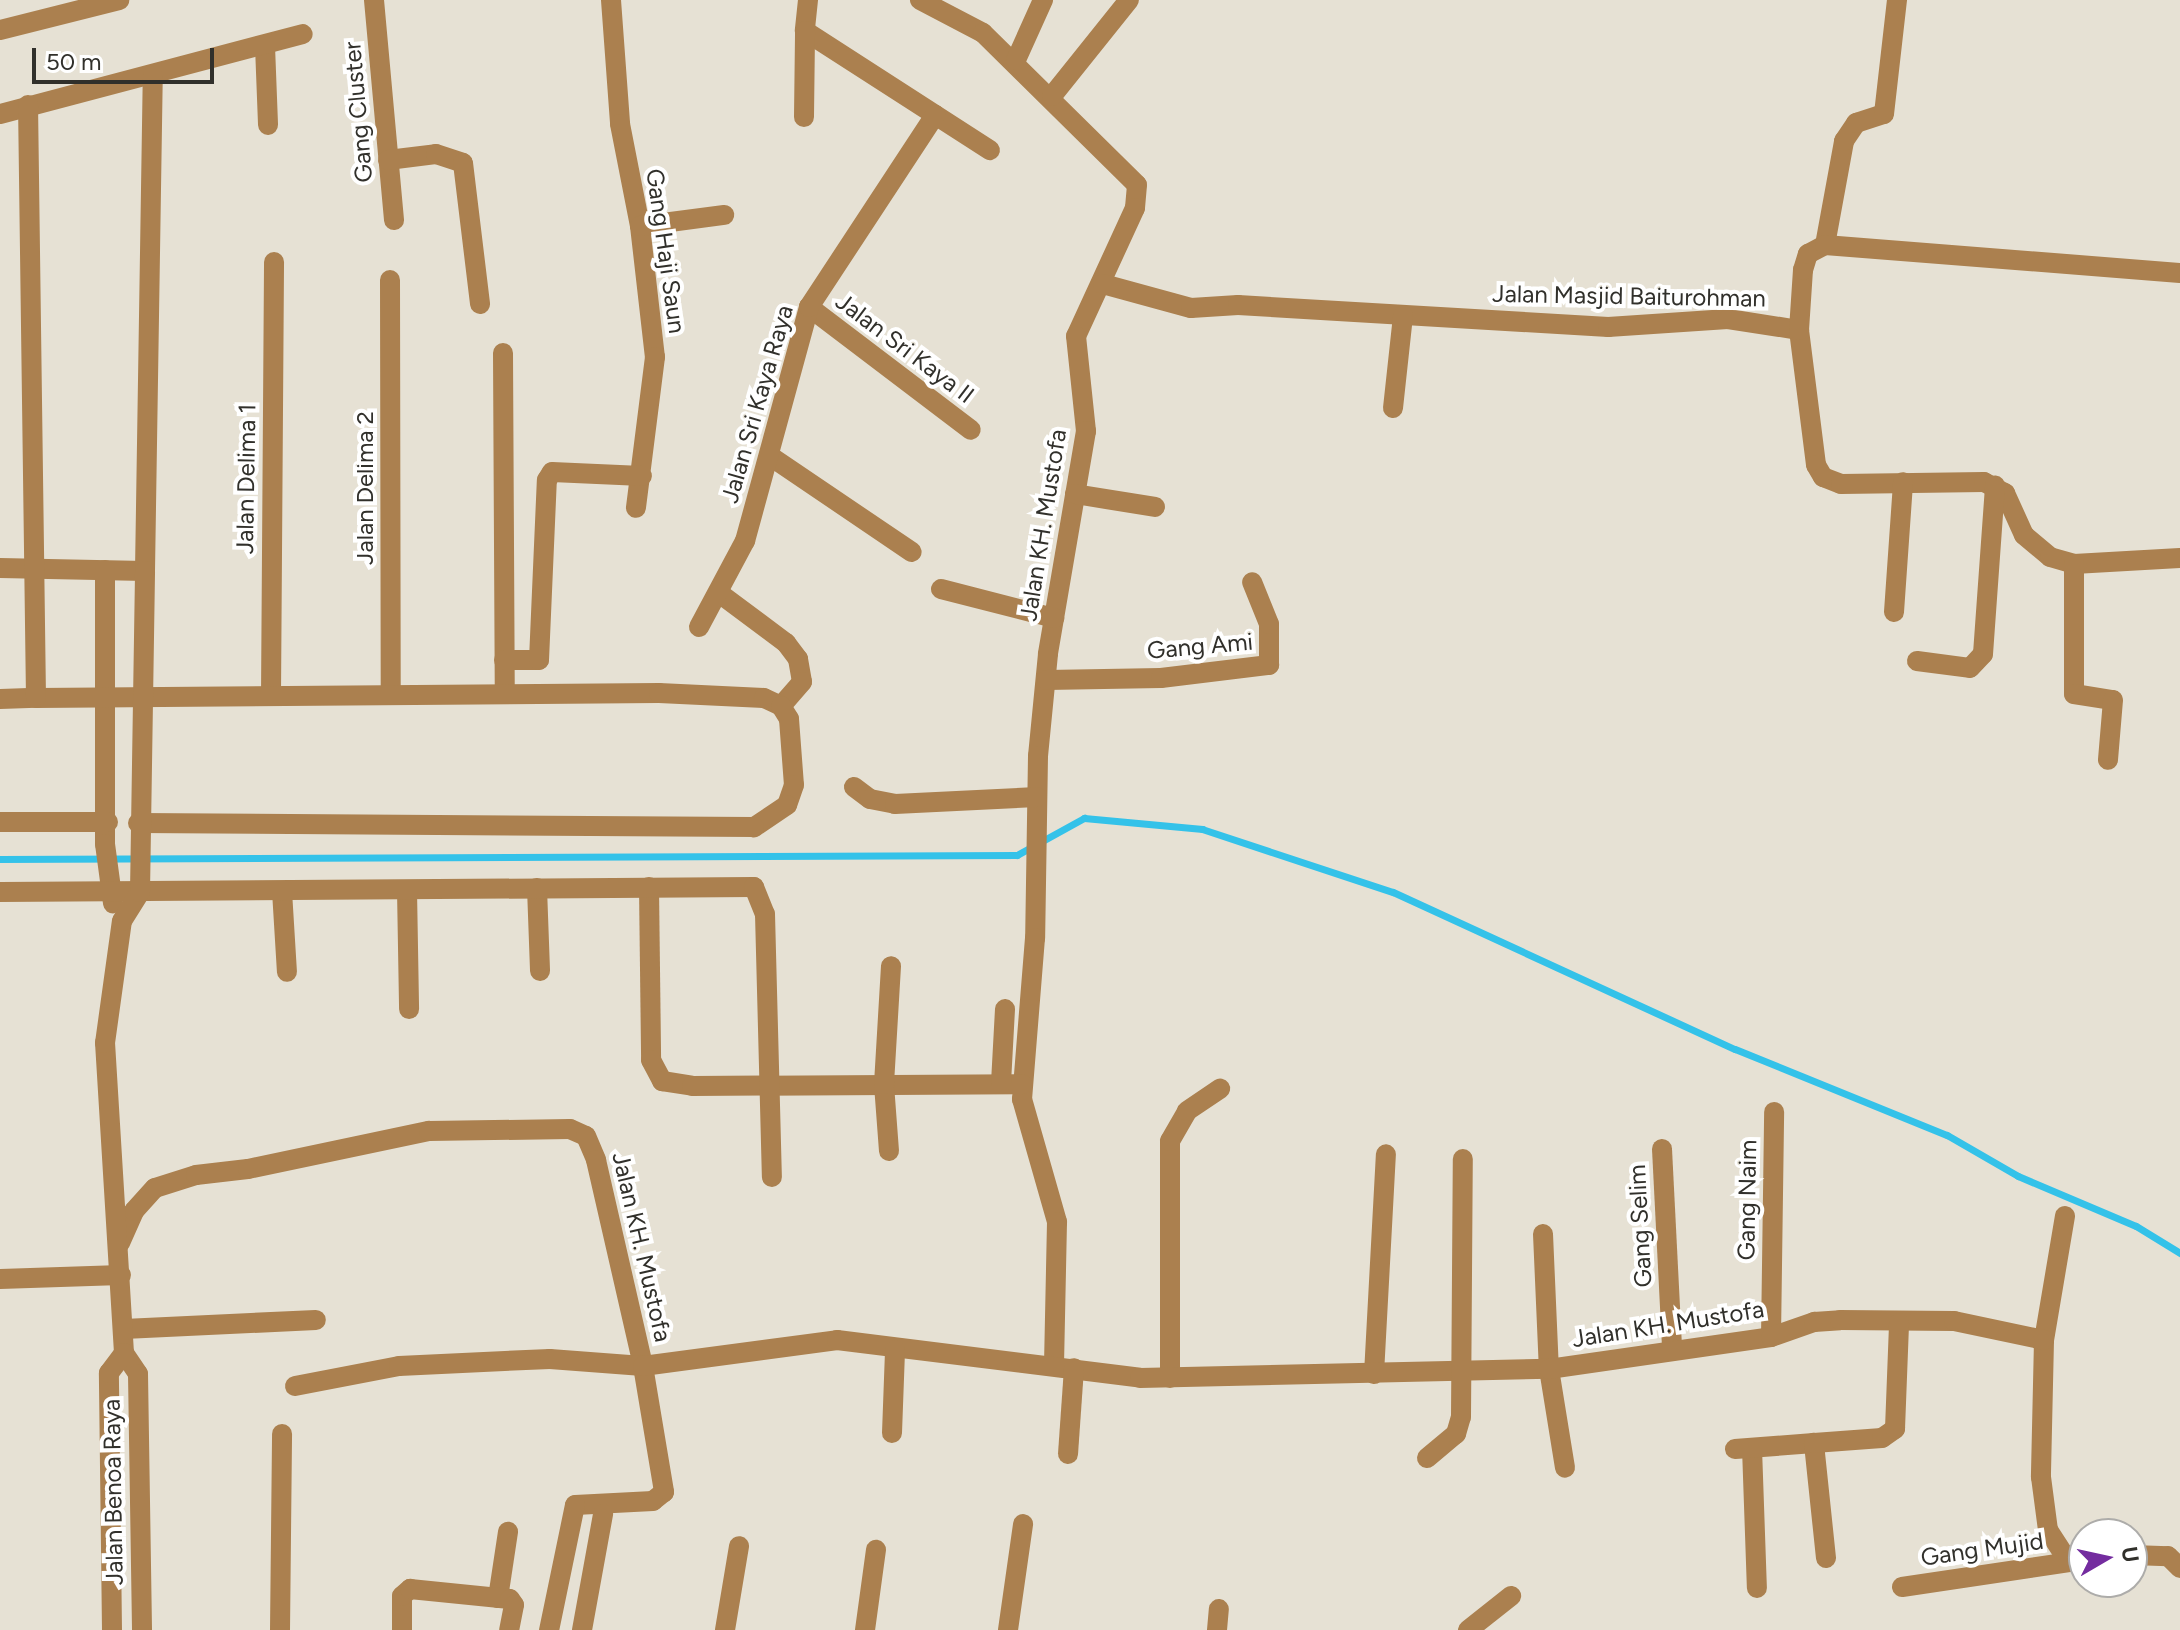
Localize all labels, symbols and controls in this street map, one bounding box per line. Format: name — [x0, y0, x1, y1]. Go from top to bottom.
scale bar — [36, 32, 218, 82]
street label: Gang Cluster — [337, 40, 379, 184]
text: 50 m — [46, 47, 102, 76]
street label: Gang Haji Saun — [640, 167, 692, 335]
street label: Jalan Masjid Baiturohman — [1492, 279, 1766, 313]
street label: Jalan Sri Kaya II — [830, 287, 980, 409]
street label: Jalan Sri Kaya Raya — [715, 302, 799, 506]
street label: Jalan Delima 1 — [230, 404, 262, 554]
street label: Jalan Delima 2 — [351, 411, 379, 565]
street label: Jalan KH. Mustofa — [1014, 427, 1072, 623]
street label: Gang Ami — [1146, 627, 1254, 665]
street label: Gang Naim — [1732, 1139, 1762, 1261]
street label: Jalan KH. Mustofa — [606, 1149, 678, 1345]
street label: Gang Selim — [1622, 1164, 1658, 1288]
street label: Jalan KH. Mustofa — [1570, 1295, 1766, 1353]
street label: Jalan Benoa Raya — [97, 1399, 129, 1585]
north arrow — [2068, 1518, 2148, 1598]
street label: Gang Mujid — [1919, 1526, 2045, 1572]
text: U — [2116, 1545, 2145, 1564]

